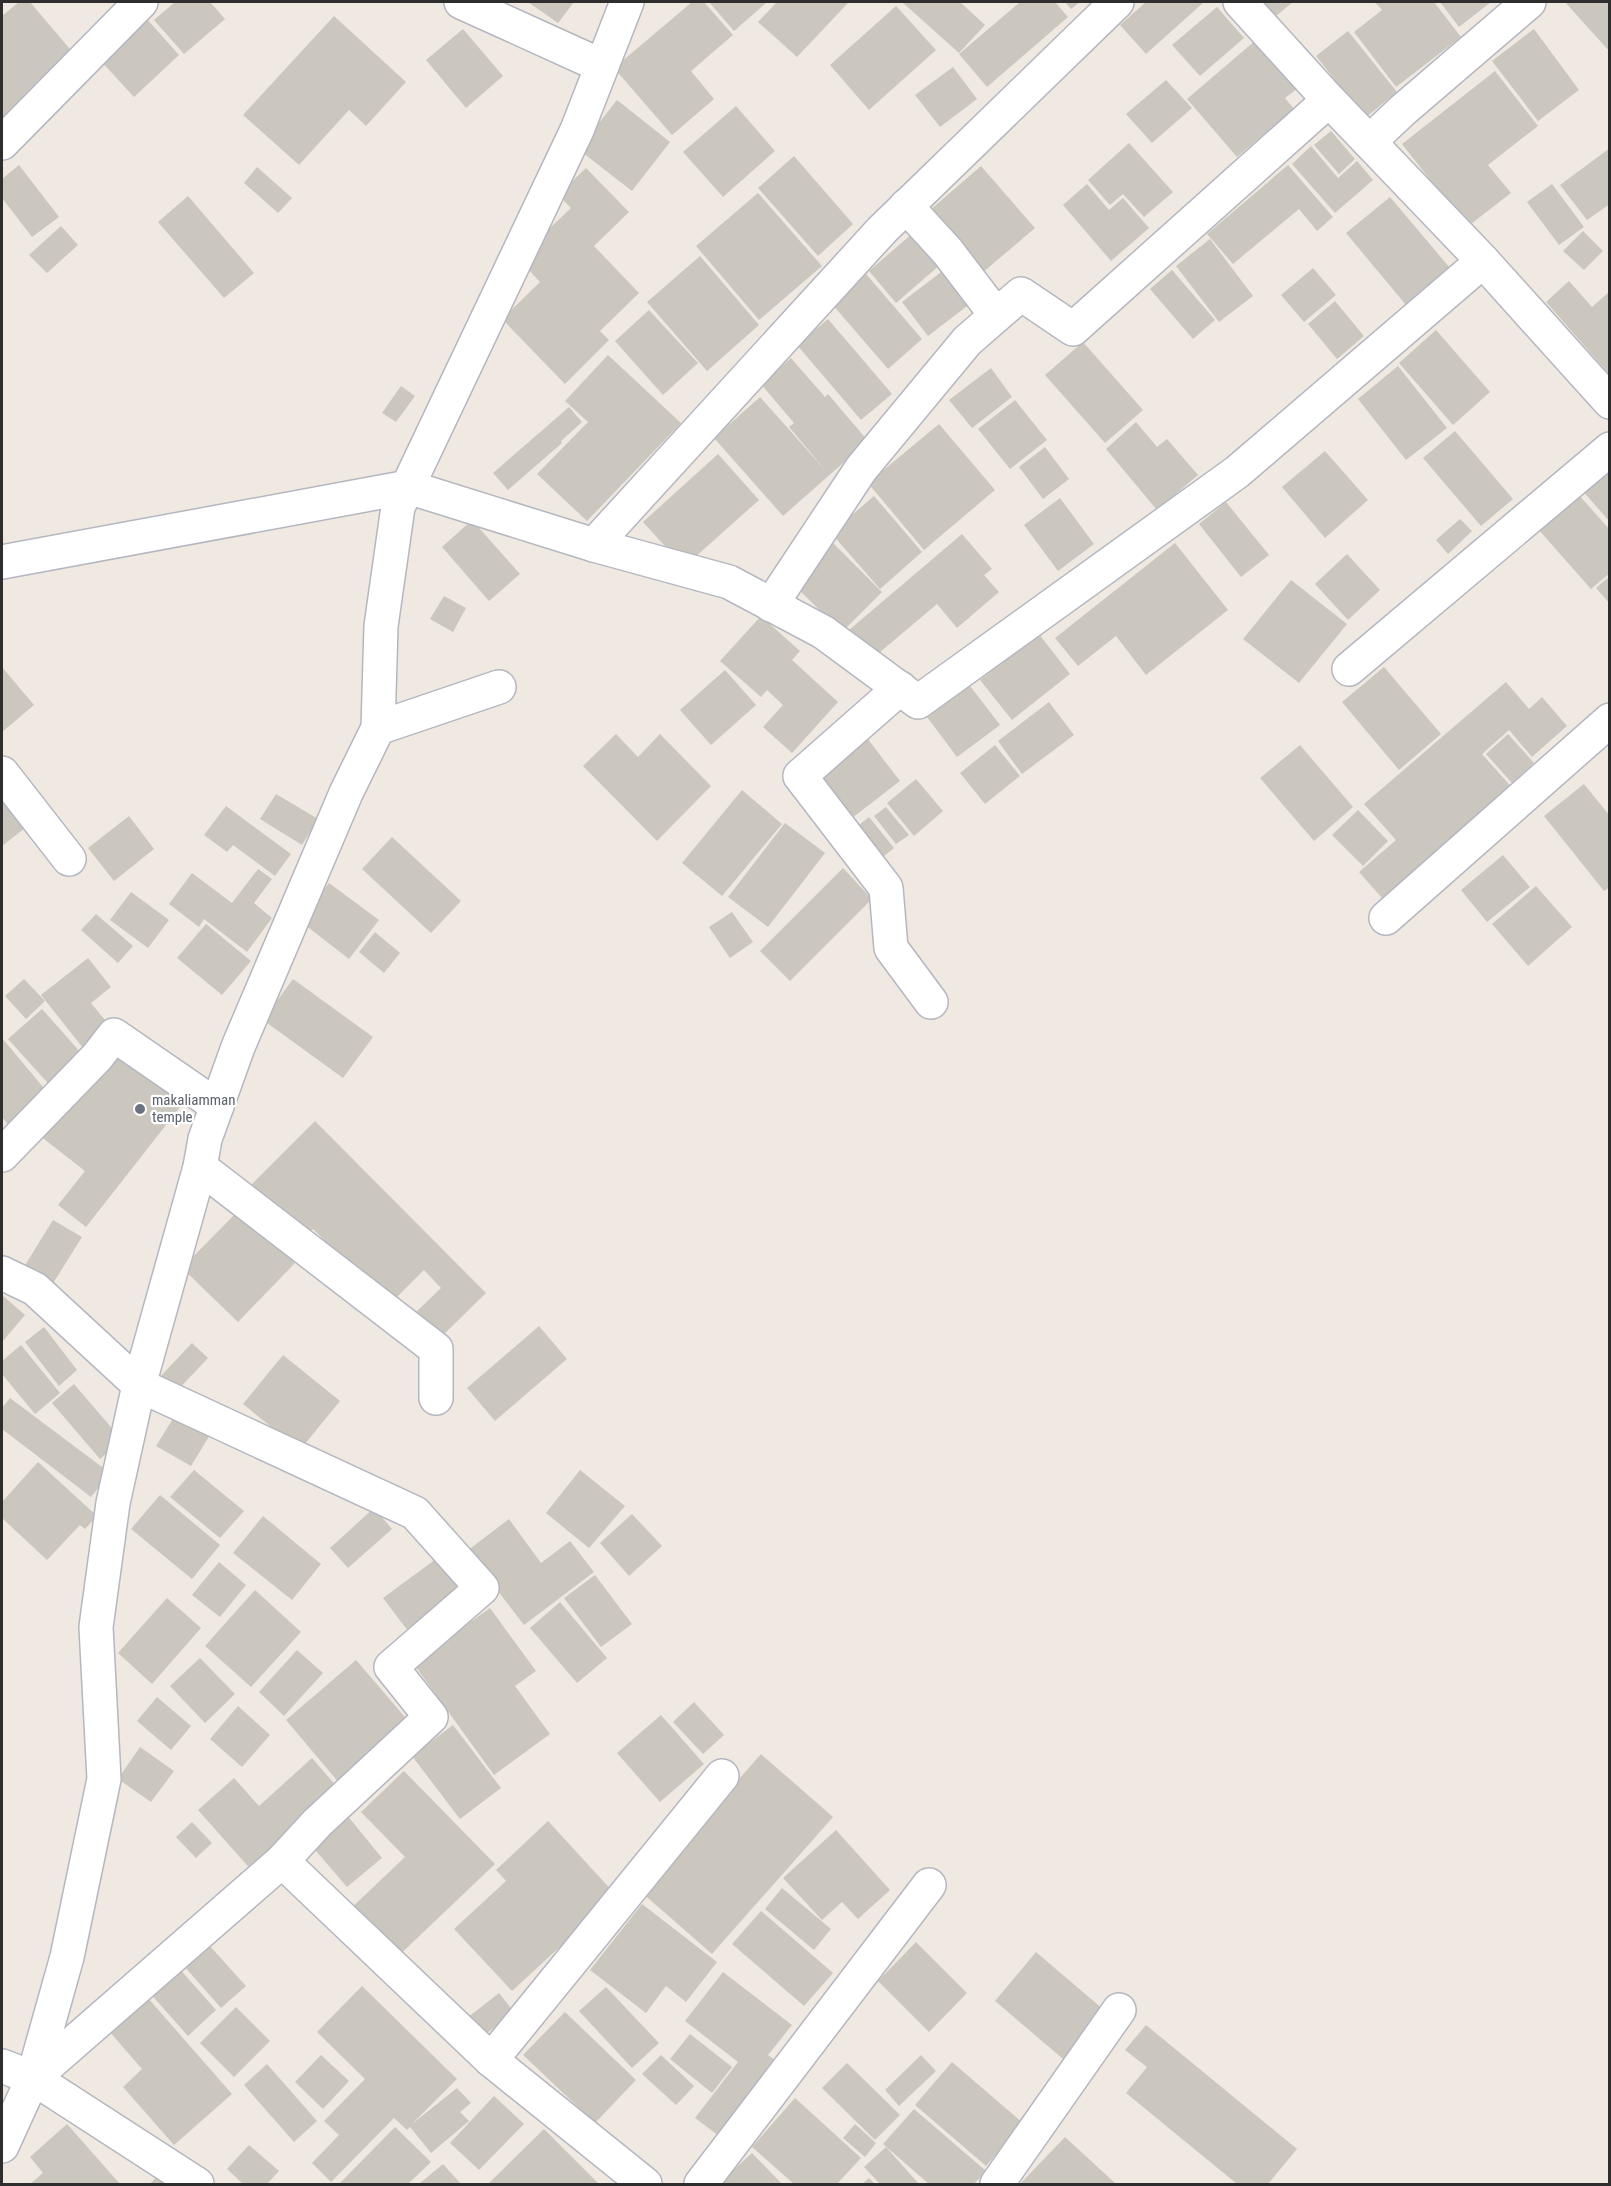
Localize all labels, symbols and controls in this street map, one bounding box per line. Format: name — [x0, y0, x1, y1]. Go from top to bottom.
place label: makaliamman temple — [152, 1091, 236, 1126]
marker: makaliamman temple — [133, 1102, 147, 1116]

